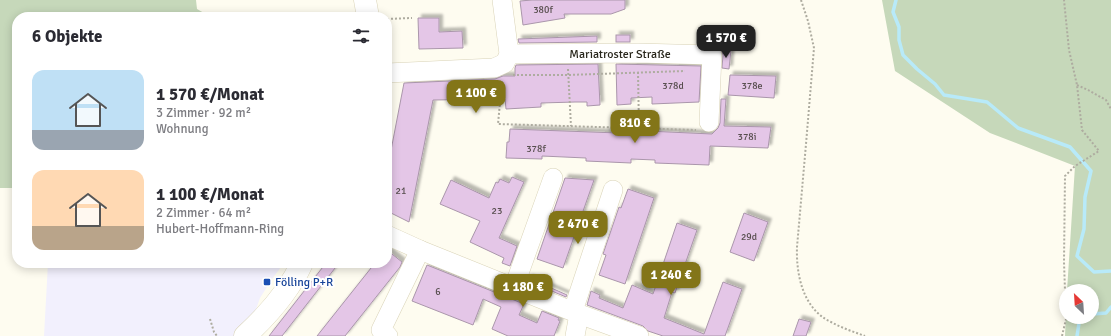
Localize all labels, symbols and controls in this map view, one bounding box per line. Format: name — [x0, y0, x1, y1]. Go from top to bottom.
house number: 380f — [533, 4, 553, 16]
icon: filters — [350, 25, 372, 47]
pin: 1 570 € — [689, 25, 763, 59]
text: 6 Objekte — [32, 26, 103, 47]
text: 1 570 € — [706, 30, 746, 46]
street label: Mariatroster Straße — [569, 47, 671, 62]
pin: 1 100 € — [439, 80, 513, 114]
house number: 378d — [662, 80, 684, 92]
house number: 378e — [741, 80, 763, 92]
text: 1 570 €/Monat — [156, 84, 264, 105]
text: 1 100 € — [456, 85, 496, 101]
icon: home — [64, 86, 112, 134]
text: 3 Zimmer · 92 m² — [156, 105, 251, 121]
pin: 810 € — [607, 110, 663, 144]
text: 810 € — [620, 115, 650, 131]
text: Wohnung — [156, 121, 209, 137]
house number: 378i — [738, 131, 756, 143]
house number: 378f — [526, 143, 546, 155]
text: 1 100 €/Monat — [156, 184, 264, 205]
house number: 21 — [396, 185, 406, 197]
icon: home — [64, 186, 112, 234]
text: 2 Zimmer · 64 m² — [156, 205, 251, 221]
house number: 23 — [492, 205, 502, 217]
pin: 2 470 € — [541, 211, 615, 245]
text: 2 470 € — [558, 216, 598, 232]
text: Hubert-Hoffmann-Ring — [156, 221, 284, 237]
house number: 29d — [741, 231, 757, 243]
pin: 1 240 € — [634, 262, 708, 296]
text: 1 240 € — [651, 267, 691, 283]
pin: 1 180 € — [486, 274, 560, 308]
place label: Fölling P+R — [275, 275, 333, 290]
marker: Fölling P+R — [262, 277, 272, 287]
text: 1 180 € — [503, 279, 543, 295]
north arrow — [1059, 284, 1099, 324]
map controls — [1059, 284, 1099, 324]
house number: 6 — [435, 286, 441, 298]

